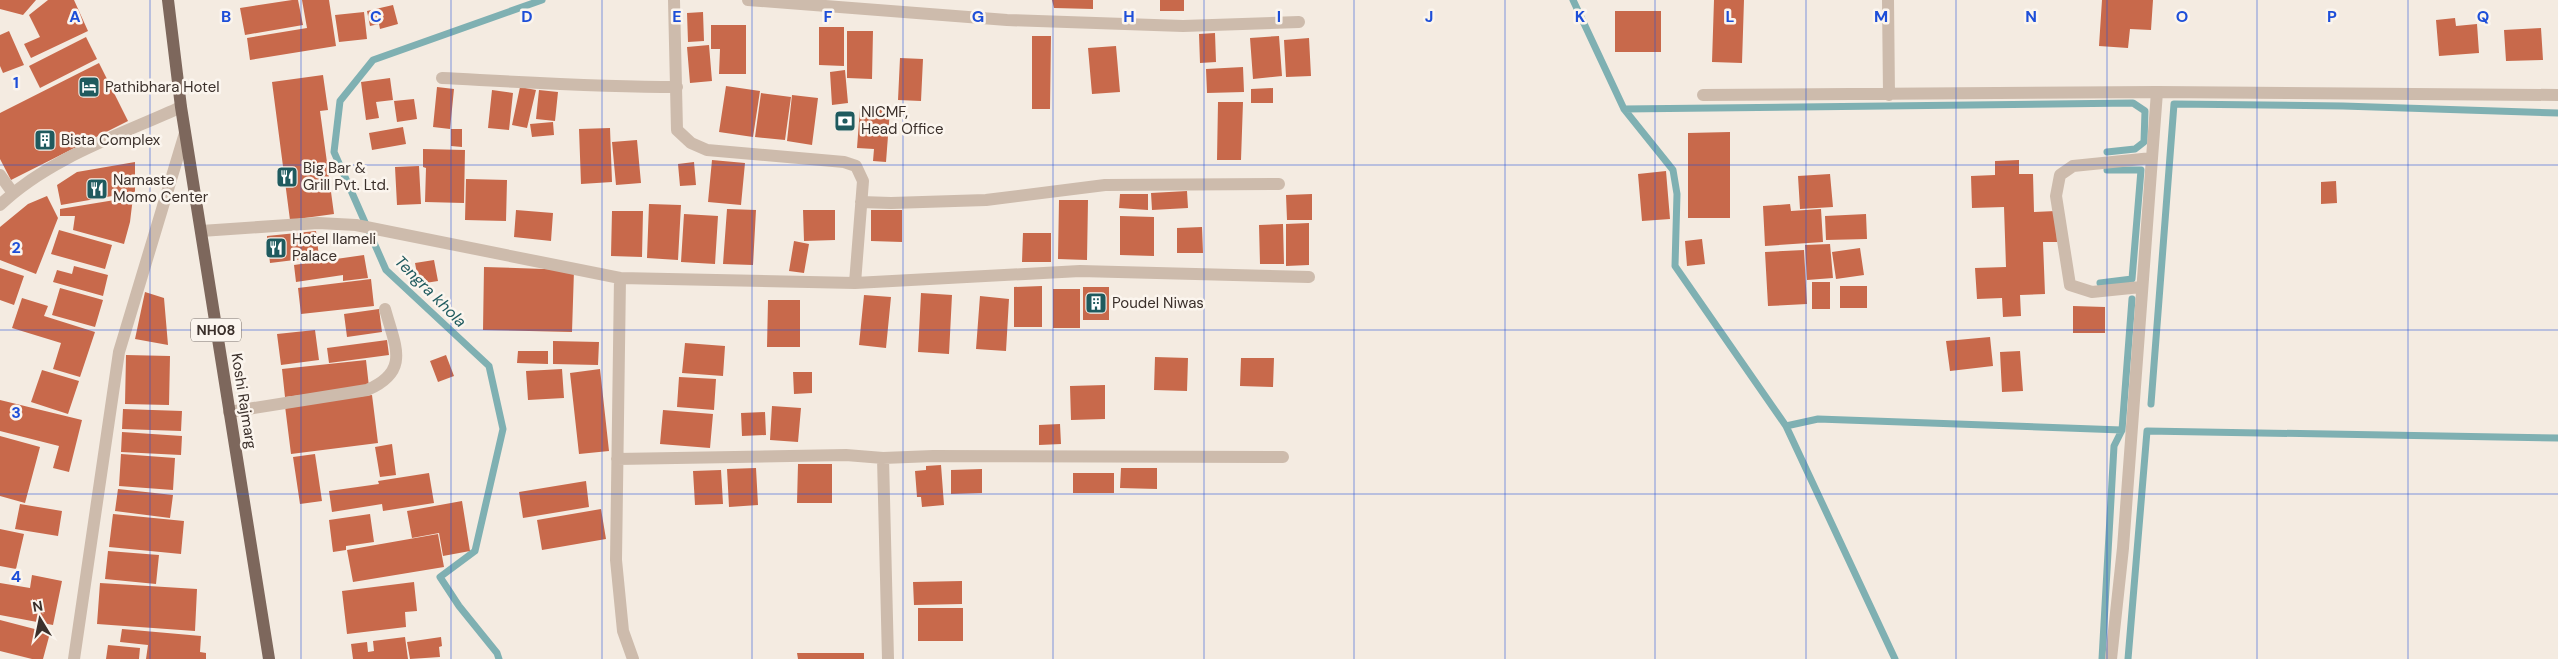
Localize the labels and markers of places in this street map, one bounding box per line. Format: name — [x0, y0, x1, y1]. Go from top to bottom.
hotel icon: Pathibhara Hotel — [77, 75, 101, 99]
place label: Pathibhara Hotel — [105, 77, 220, 97]
place label: NICMF, Head Office — [861, 102, 944, 139]
bank icon: NICMF, Head Office — [833, 109, 857, 133]
building icon: Bista Complex — [33, 128, 57, 152]
place label: Bista Complex — [61, 130, 161, 150]
place label: Big Bar & Grill Pvt. Ltd. — [303, 158, 389, 195]
restaurant icon: Big Bar & Grill Pvt. Ltd. — [275, 165, 299, 189]
place label: Namaste Momo Center — [113, 170, 209, 207]
restaurant icon: Namaste Momo Center — [85, 177, 109, 201]
place label: Hotel Ilameli Palace — [292, 229, 376, 266]
restaurant icon: Hotel Ilameli Palace — [264, 236, 288, 260]
building icon: Poudel Niwas — [1084, 291, 1108, 315]
place label: Poudel Niwas — [1112, 293, 1204, 313]

